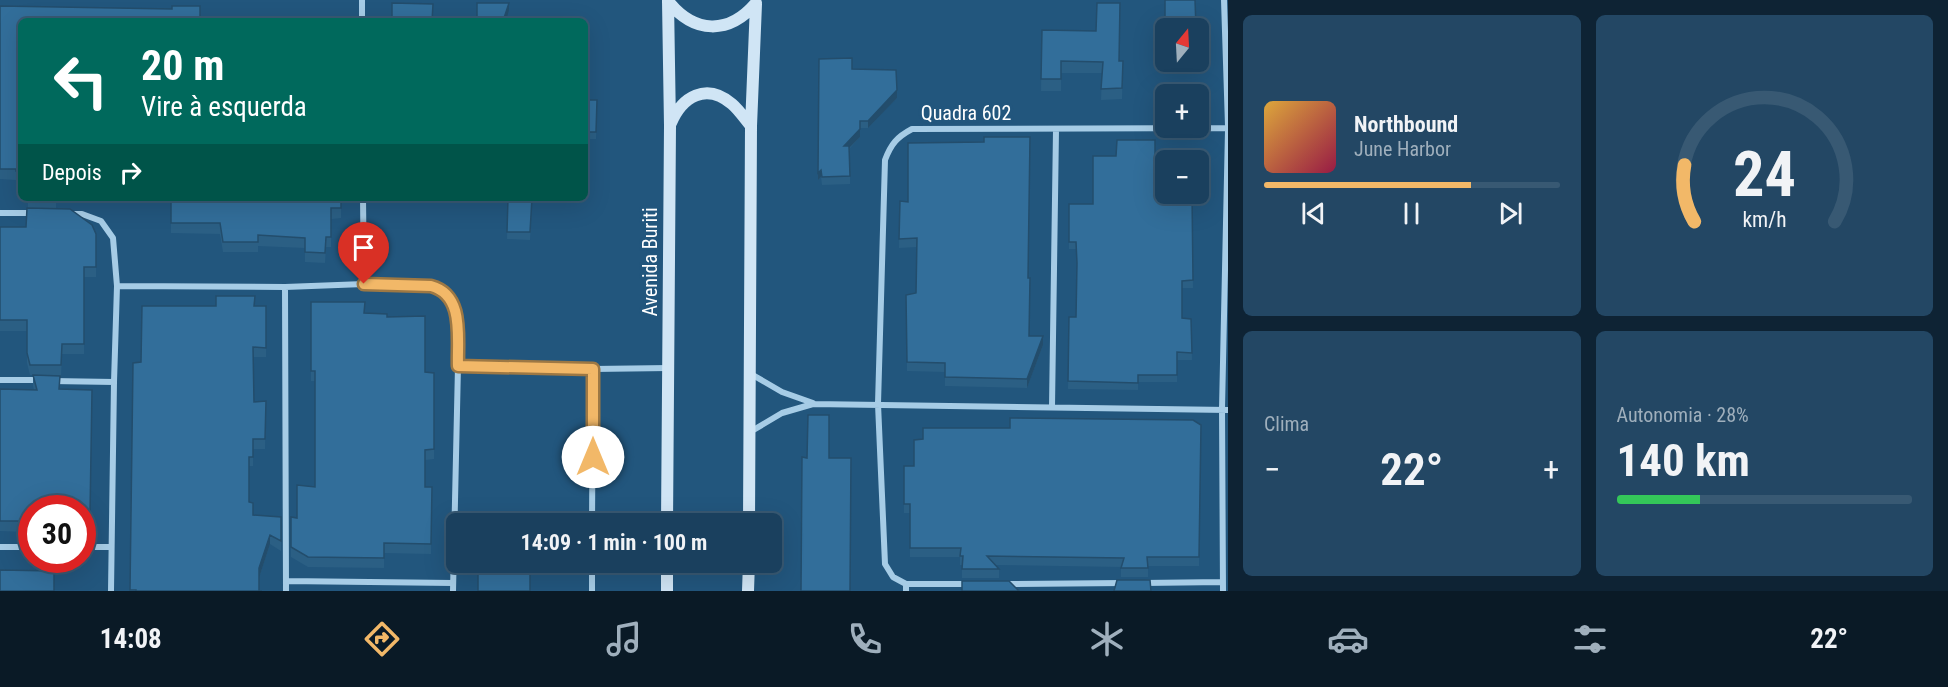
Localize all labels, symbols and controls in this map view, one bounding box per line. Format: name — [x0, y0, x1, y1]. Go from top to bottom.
north arrow — [1155, 18, 1209, 72]
map controls — [1155, 18, 1209, 204]
text: 20 m — [141, 41, 224, 90]
icon: left — [42, 42, 120, 120]
button: + — [1155, 84, 1209, 138]
text: Vire à esquerda — [141, 91, 307, 123]
street label: Quadra 602 — [921, 101, 1011, 125]
text: Northbound — [1354, 112, 1458, 137]
text: June Harbor — [1354, 137, 1451, 161]
text: 24 — [1733, 139, 1796, 212]
button: − — [1155, 150, 1209, 204]
icon: right — [114, 156, 147, 189]
text: Depois — [42, 160, 102, 185]
icon: previous — [1297, 197, 1330, 230]
icon: pause — [1395, 197, 1428, 230]
icon: next — [1494, 197, 1527, 230]
street label: Avenida Buriti — [638, 208, 662, 317]
text: km/h — [1742, 208, 1786, 233]
pin — [338, 222, 389, 284]
icon: arrive — [347, 231, 380, 264]
text: Autonomia · 28% — [1617, 403, 1749, 427]
text: Clima — [1264, 412, 1309, 436]
position arrow — [561, 425, 625, 489]
text: 140 km — [1617, 434, 1750, 487]
text: 22° — [1380, 443, 1443, 496]
text: − — [1264, 450, 1281, 489]
text: + — [1543, 450, 1559, 489]
speed limit sign: 30 — [18, 495, 96, 573]
text: 14:09 · 1 min · 100 m — [521, 530, 707, 555]
icon: directions — [361, 618, 403, 660]
icon: music — [603, 618, 645, 660]
icon: phone — [844, 618, 886, 660]
icon: climate — [1086, 618, 1128, 660]
icon: car — [1327, 618, 1369, 660]
icon: filters — [1569, 618, 1611, 660]
text: 14:08 — [100, 623, 162, 655]
text: 22° — [1810, 623, 1848, 655]

